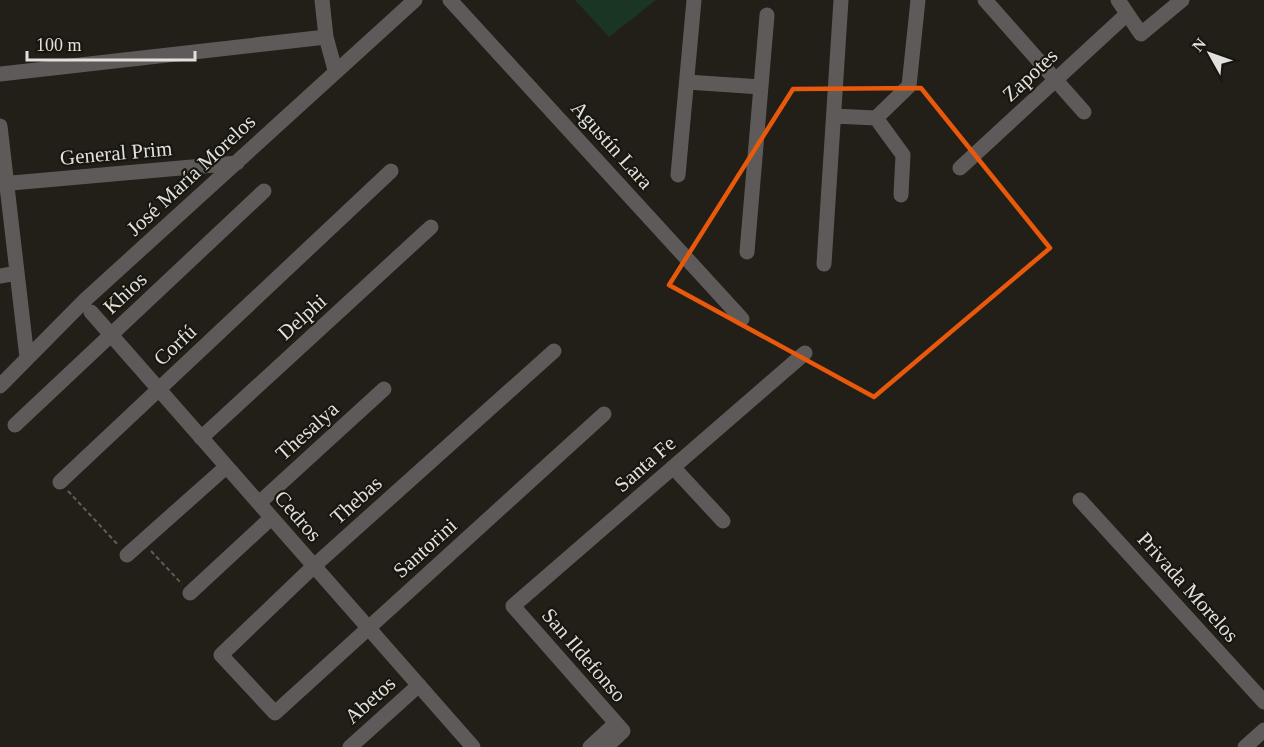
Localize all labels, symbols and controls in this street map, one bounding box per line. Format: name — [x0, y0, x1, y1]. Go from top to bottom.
scale bar — [27, 24, 195, 62]
north arrow — [1180, 24, 1240, 84]
text: N — [1189, 34, 1209, 55]
text: 100 m — [36, 35, 82, 55]
street label: Zapotes — [998, 44, 1062, 106]
street label: Agustín Lara — [566, 96, 658, 194]
street label: José María Morelos — [122, 109, 260, 241]
street label: General Prim — [59, 136, 173, 170]
street label: Khios — [98, 267, 152, 319]
street label: Delphi — [273, 289, 331, 345]
street label: Corfú — [149, 319, 201, 370]
street label: Thesalya — [271, 396, 344, 465]
street label: Santa Fe — [610, 431, 680, 497]
street label: Thebas — [325, 471, 387, 529]
street label: Cedros — [269, 486, 327, 546]
street label: Santorini — [388, 513, 462, 583]
street label: Privada Morelos — [1132, 527, 1244, 647]
street label: San Ildefonso — [537, 603, 631, 707]
street label: Abetos — [340, 671, 400, 729]

